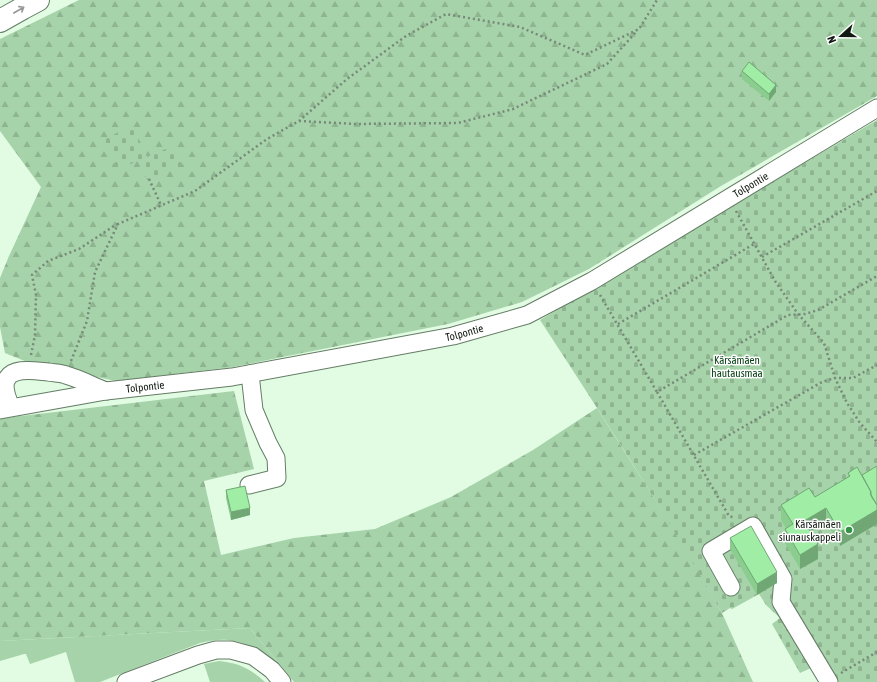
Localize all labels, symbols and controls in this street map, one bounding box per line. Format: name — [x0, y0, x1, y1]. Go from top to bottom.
one-way arrow — [12, 6, 24, 14]
north arrow — [821, 16, 861, 56]
text: N — [825, 34, 838, 45]
street label: Tolpontie — [731, 170, 770, 200]
street label: Tolpontie — [444, 322, 485, 343]
park label: Kärsämäen hautausmaa — [711, 354, 763, 379]
street label: Tolpontie — [125, 379, 165, 395]
place label: Kärsämäen siunauskappeli — [779, 518, 841, 543]
marker: Kärsämäen siunauskappeli — [844, 525, 854, 535]

